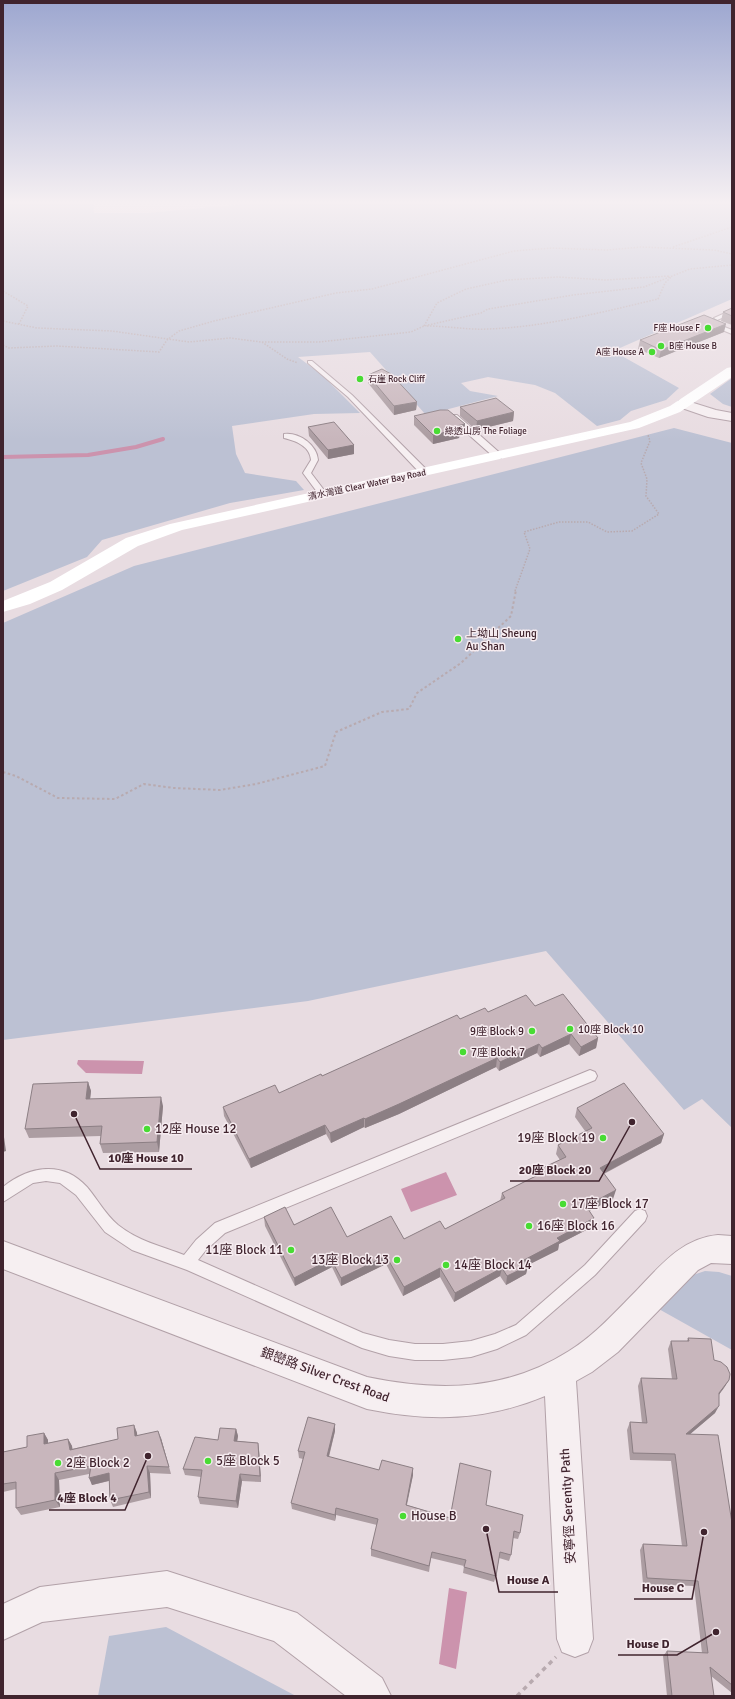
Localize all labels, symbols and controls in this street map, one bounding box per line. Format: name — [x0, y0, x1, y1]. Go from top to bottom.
place label: F座 House F — [654, 323, 700, 334]
marker: F座 House F — [703, 323, 713, 333]
marker: B座 House B — [656, 341, 666, 351]
place label: B座 House B — [669, 341, 717, 352]
place label: A座 House A — [596, 347, 644, 358]
marker: A座 House A — [647, 347, 657, 357]
marker: 石崖 Rock Cliff — [355, 374, 365, 384]
place label: 石崖 Rock Cliff — [368, 374, 426, 385]
marker: 綠透山房 The Foliage — [432, 426, 442, 436]
place label: 綠透山房 The Foliage — [445, 426, 527, 437]
street label: 清水灣道 Clear Water Bay Road — [307, 467, 427, 503]
place label: 上坳山 Sheung Au Shan — [466, 627, 537, 653]
marker: 上坳山 Sheung Au Shan — [453, 634, 463, 644]
place label: 10座 Block 10 — [578, 1023, 644, 1036]
marker: 10座 Block 10 — [565, 1024, 575, 1034]
place label: 9座 Block 9 — [470, 1025, 524, 1038]
marker: 9座 Block 9 — [527, 1026, 537, 1036]
place label: 7座 Block 7 — [471, 1046, 525, 1059]
marker: 7座 Block 7 — [458, 1047, 468, 1057]
place label: 12座 House 12 — [155, 1121, 237, 1137]
marker: 12座 House 12 — [142, 1124, 152, 1134]
place label: 19座 Block 19 — [517, 1130, 595, 1146]
marker: 19座 Block 19 — [598, 1133, 608, 1143]
callout: 10座 House 10 — [100, 1145, 192, 1169]
text: 10座 House 10 — [108, 1151, 184, 1166]
callout: 20座 Block 20 — [510, 1157, 599, 1181]
text: 20座 Block 20 — [519, 1163, 592, 1178]
place label: 17座 Block 17 — [571, 1196, 649, 1212]
marker: 17座 Block 17 — [558, 1199, 568, 1209]
place label: 16座 Block 16 — [537, 1218, 615, 1234]
marker: 16座 Block 16 — [524, 1221, 534, 1231]
place label: 11座 Block 11 — [205, 1242, 283, 1258]
marker: 11座 Block 11 — [286, 1245, 296, 1255]
place label: 13座 Block 13 — [311, 1252, 389, 1268]
marker: 13座 Block 13 — [392, 1255, 402, 1265]
place label: 14座 Block 14 — [454, 1257, 532, 1273]
marker: 14座 Block 14 — [441, 1260, 451, 1270]
street label: 銀巒路 Silver Crest Road — [258, 1344, 392, 1406]
street label: 安寧徑 Serenity Path — [557, 1448, 579, 1564]
place label: 5座 Block 5 — [216, 1453, 280, 1469]
place label: 2座 Block 2 — [66, 1455, 130, 1471]
marker: 5座 Block 5 — [203, 1456, 213, 1466]
marker: 2座 Block 2 — [53, 1458, 63, 1468]
callout: 4座 Block 4 — [49, 1486, 125, 1510]
text: 4座 Block 4 — [57, 1491, 117, 1506]
place label: House B — [411, 1508, 457, 1524]
marker: House B — [398, 1511, 408, 1521]
callout: House A — [499, 1568, 558, 1592]
text: House A — [507, 1573, 550, 1588]
callout: House C — [634, 1575, 692, 1599]
text: House C — [642, 1581, 685, 1596]
callout: House D — [618, 1631, 677, 1655]
text: House D — [626, 1637, 670, 1652]

